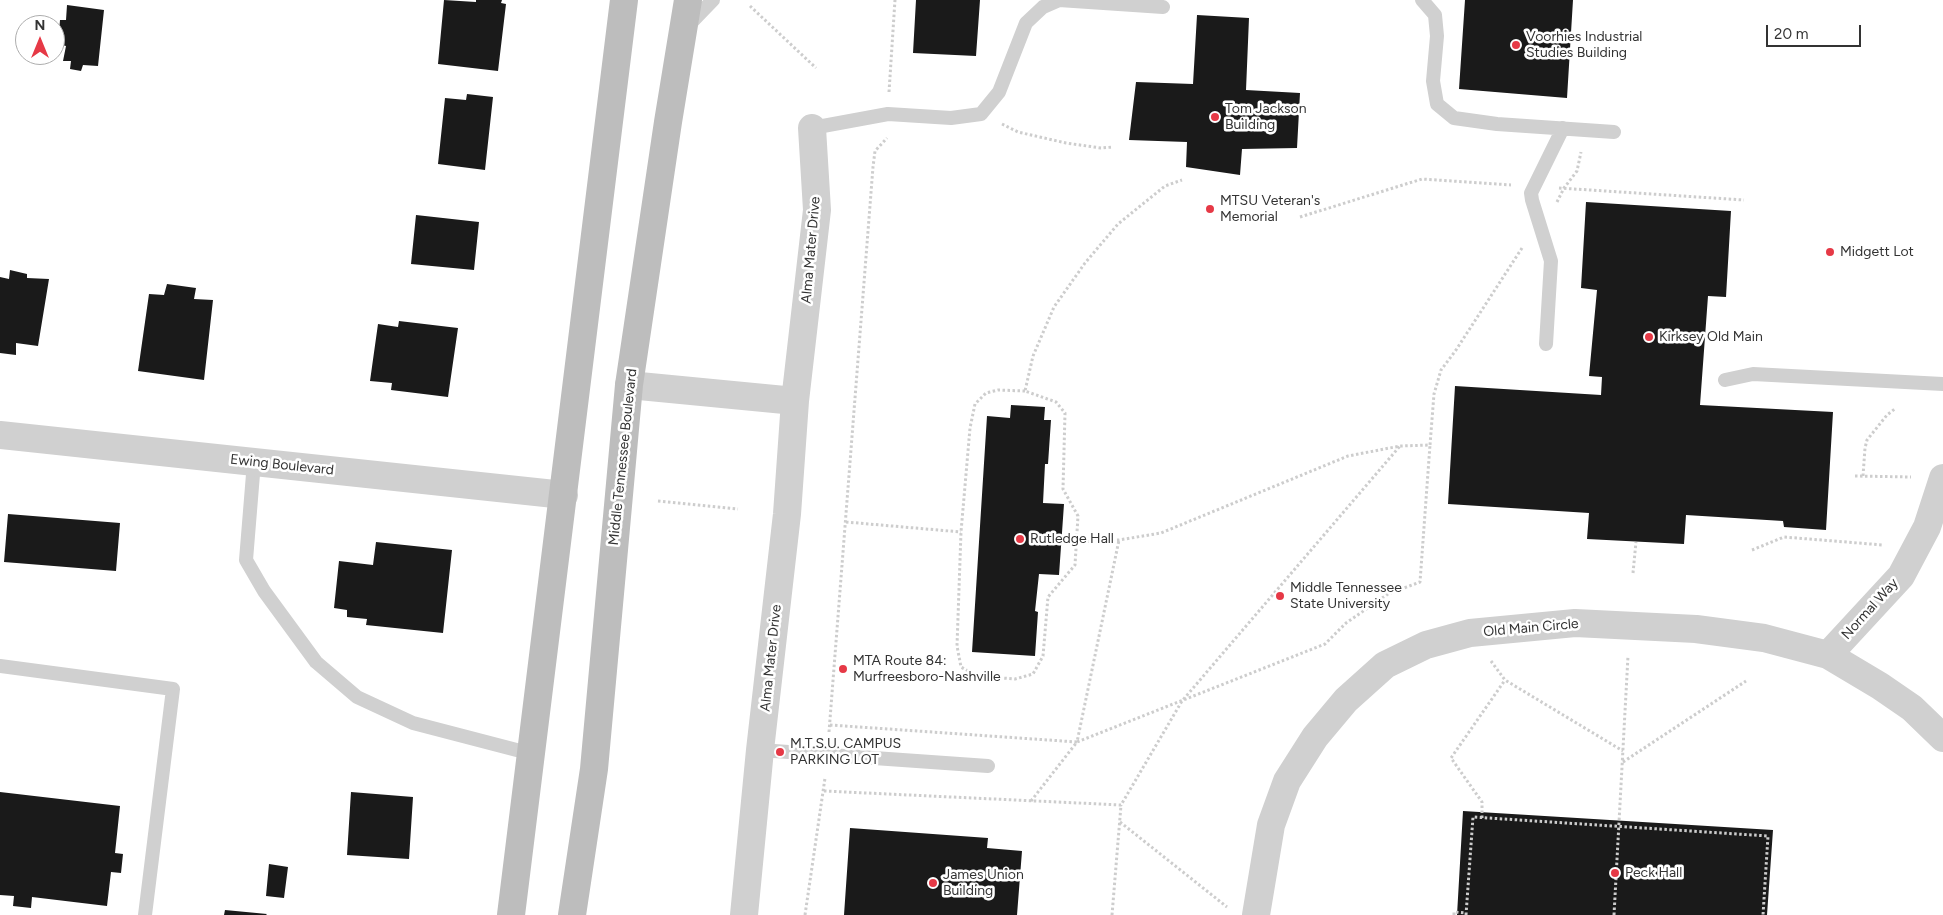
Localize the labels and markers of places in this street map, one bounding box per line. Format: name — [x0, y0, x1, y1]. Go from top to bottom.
place label: Voorhies Industrial Studies Building — [1526, 29, 1642, 62]
marker: Voorhies Industrial Studies Building — [1510, 39, 1522, 51]
place label: Tom Jackson Building — [1225, 101, 1307, 134]
marker: Tom Jackson Building — [1209, 111, 1221, 123]
place label: MTSU Veteran's Memorial — [1220, 193, 1320, 226]
marker: MTSU Veteran's Memorial — [1204, 203, 1216, 215]
place label: Midgett Lot — [1840, 244, 1914, 260]
marker: Midgett Lot — [1824, 246, 1836, 258]
place label: Kirksey Old Main — [1659, 329, 1763, 345]
marker: Kirksey Old Main — [1643, 331, 1655, 343]
place label: Rutledge Hall — [1030, 531, 1114, 547]
marker: Rutledge Hall — [1014, 533, 1026, 545]
place label: Middle Tennessee State University — [1290, 580, 1402, 612]
marker: Middle Tennessee State University — [1274, 590, 1286, 602]
place label: MTA Route 84: Murfreesboro-Nashville — [853, 653, 1001, 686]
marker: MTA Route 84: Murfreesboro-Nashville — [837, 663, 849, 675]
place label: M.T.S.U. CAMPUS PARKING LOT — [790, 736, 901, 769]
marker: M.T.S.U. CAMPUS PARKING LOT — [774, 746, 786, 758]
place label: Peck Hall — [1625, 865, 1682, 881]
place label: James Union Building — [943, 867, 1024, 900]
marker: Peck Hall — [1609, 867, 1621, 879]
marker: James Union Building — [927, 877, 939, 889]

